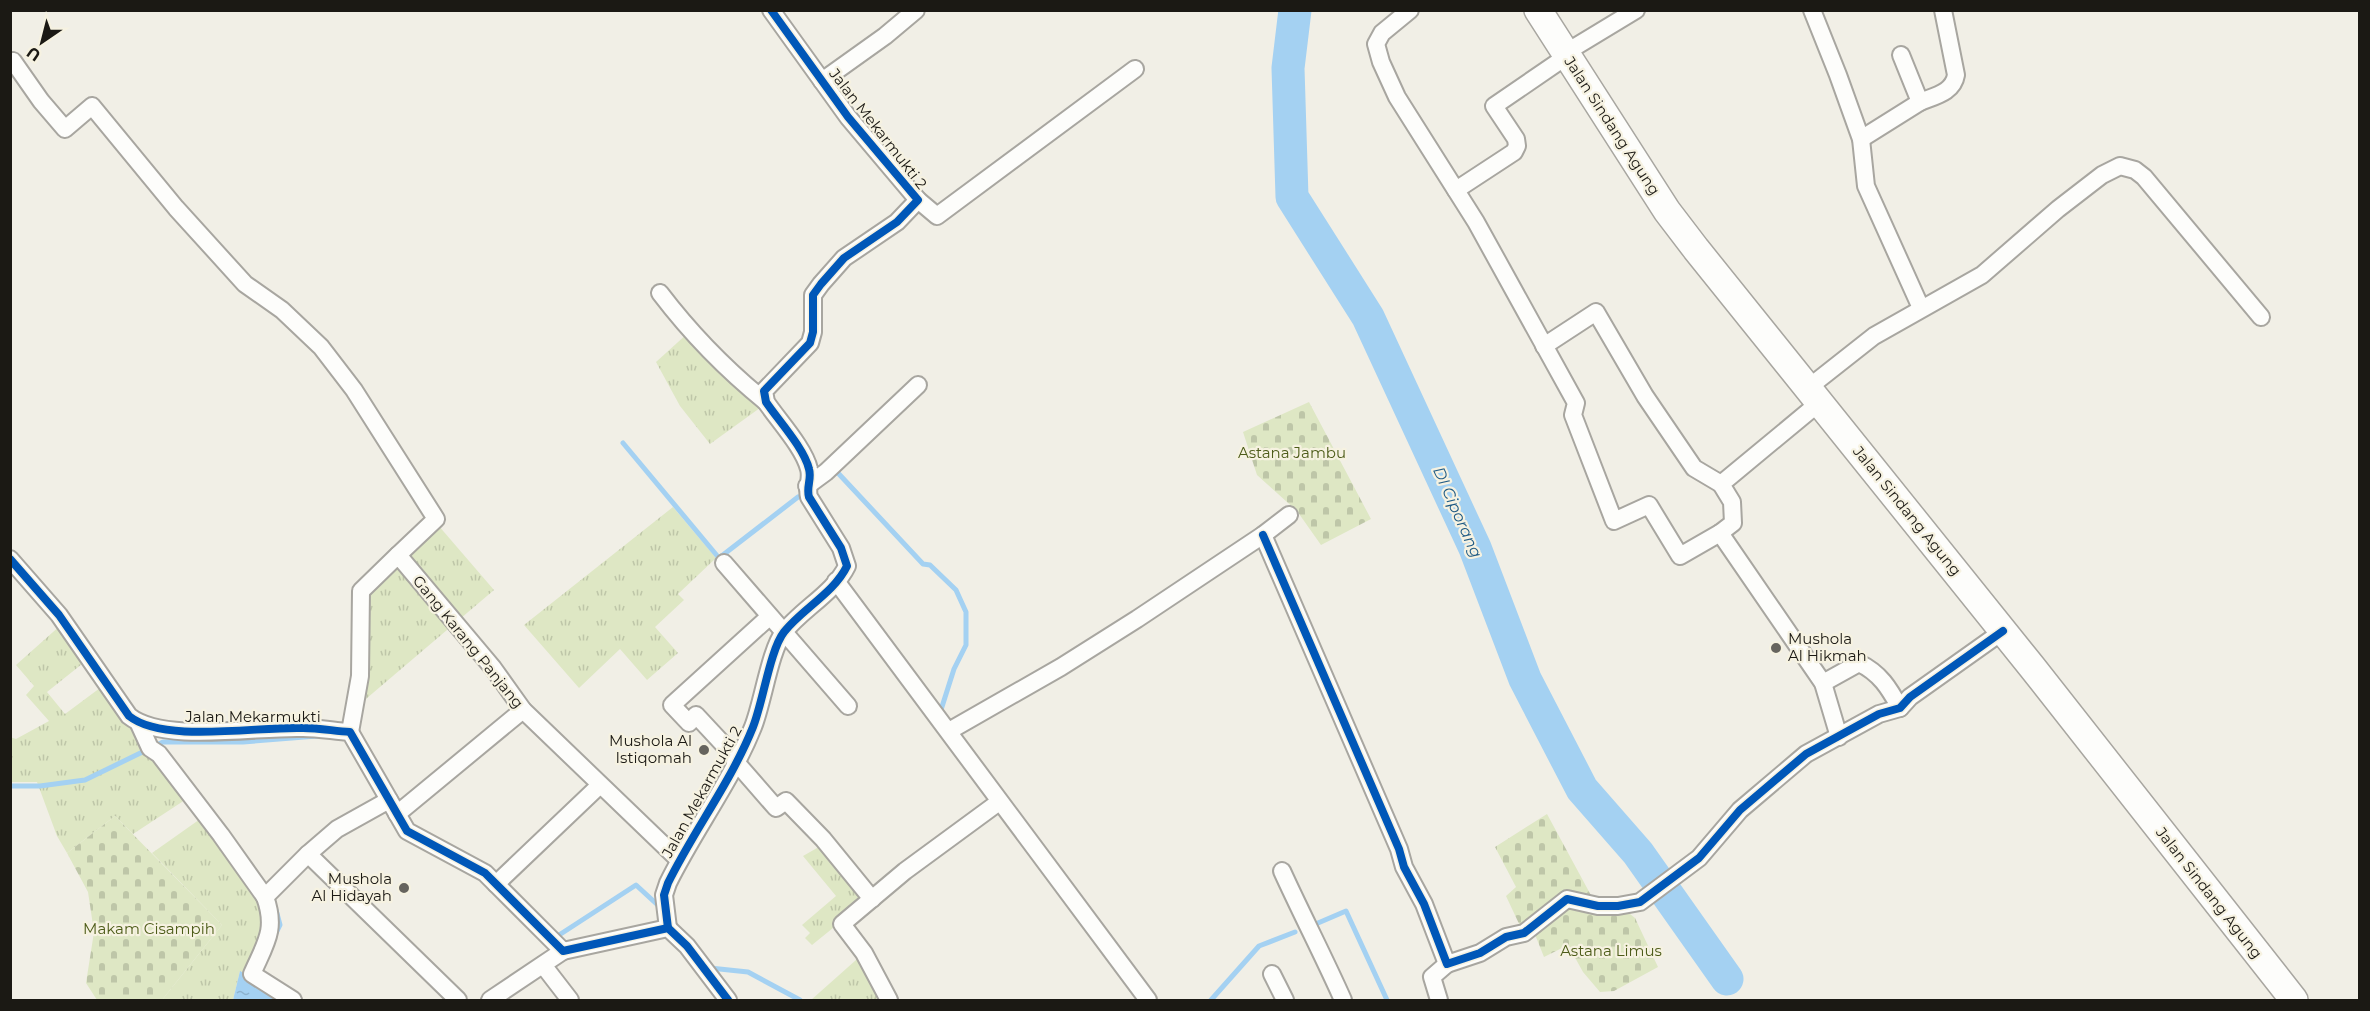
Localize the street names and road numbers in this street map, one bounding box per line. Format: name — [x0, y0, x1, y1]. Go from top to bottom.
street label: Jalan Sindang Agung — [1560, 52, 1664, 199]
street label: Jalan Mekarmukti 2 — [825, 64, 931, 193]
street label: Jalan Sindang Agung — [1849, 441, 1966, 579]
street label: Gang Karang Panjang — [409, 571, 528, 712]
street label: Jalan Mekarmukti — [184, 707, 321, 726]
street label: Jalan Mekarmukti 2 — [657, 723, 746, 862]
street label: Jalan Sindang Agung — [2152, 822, 2267, 962]

